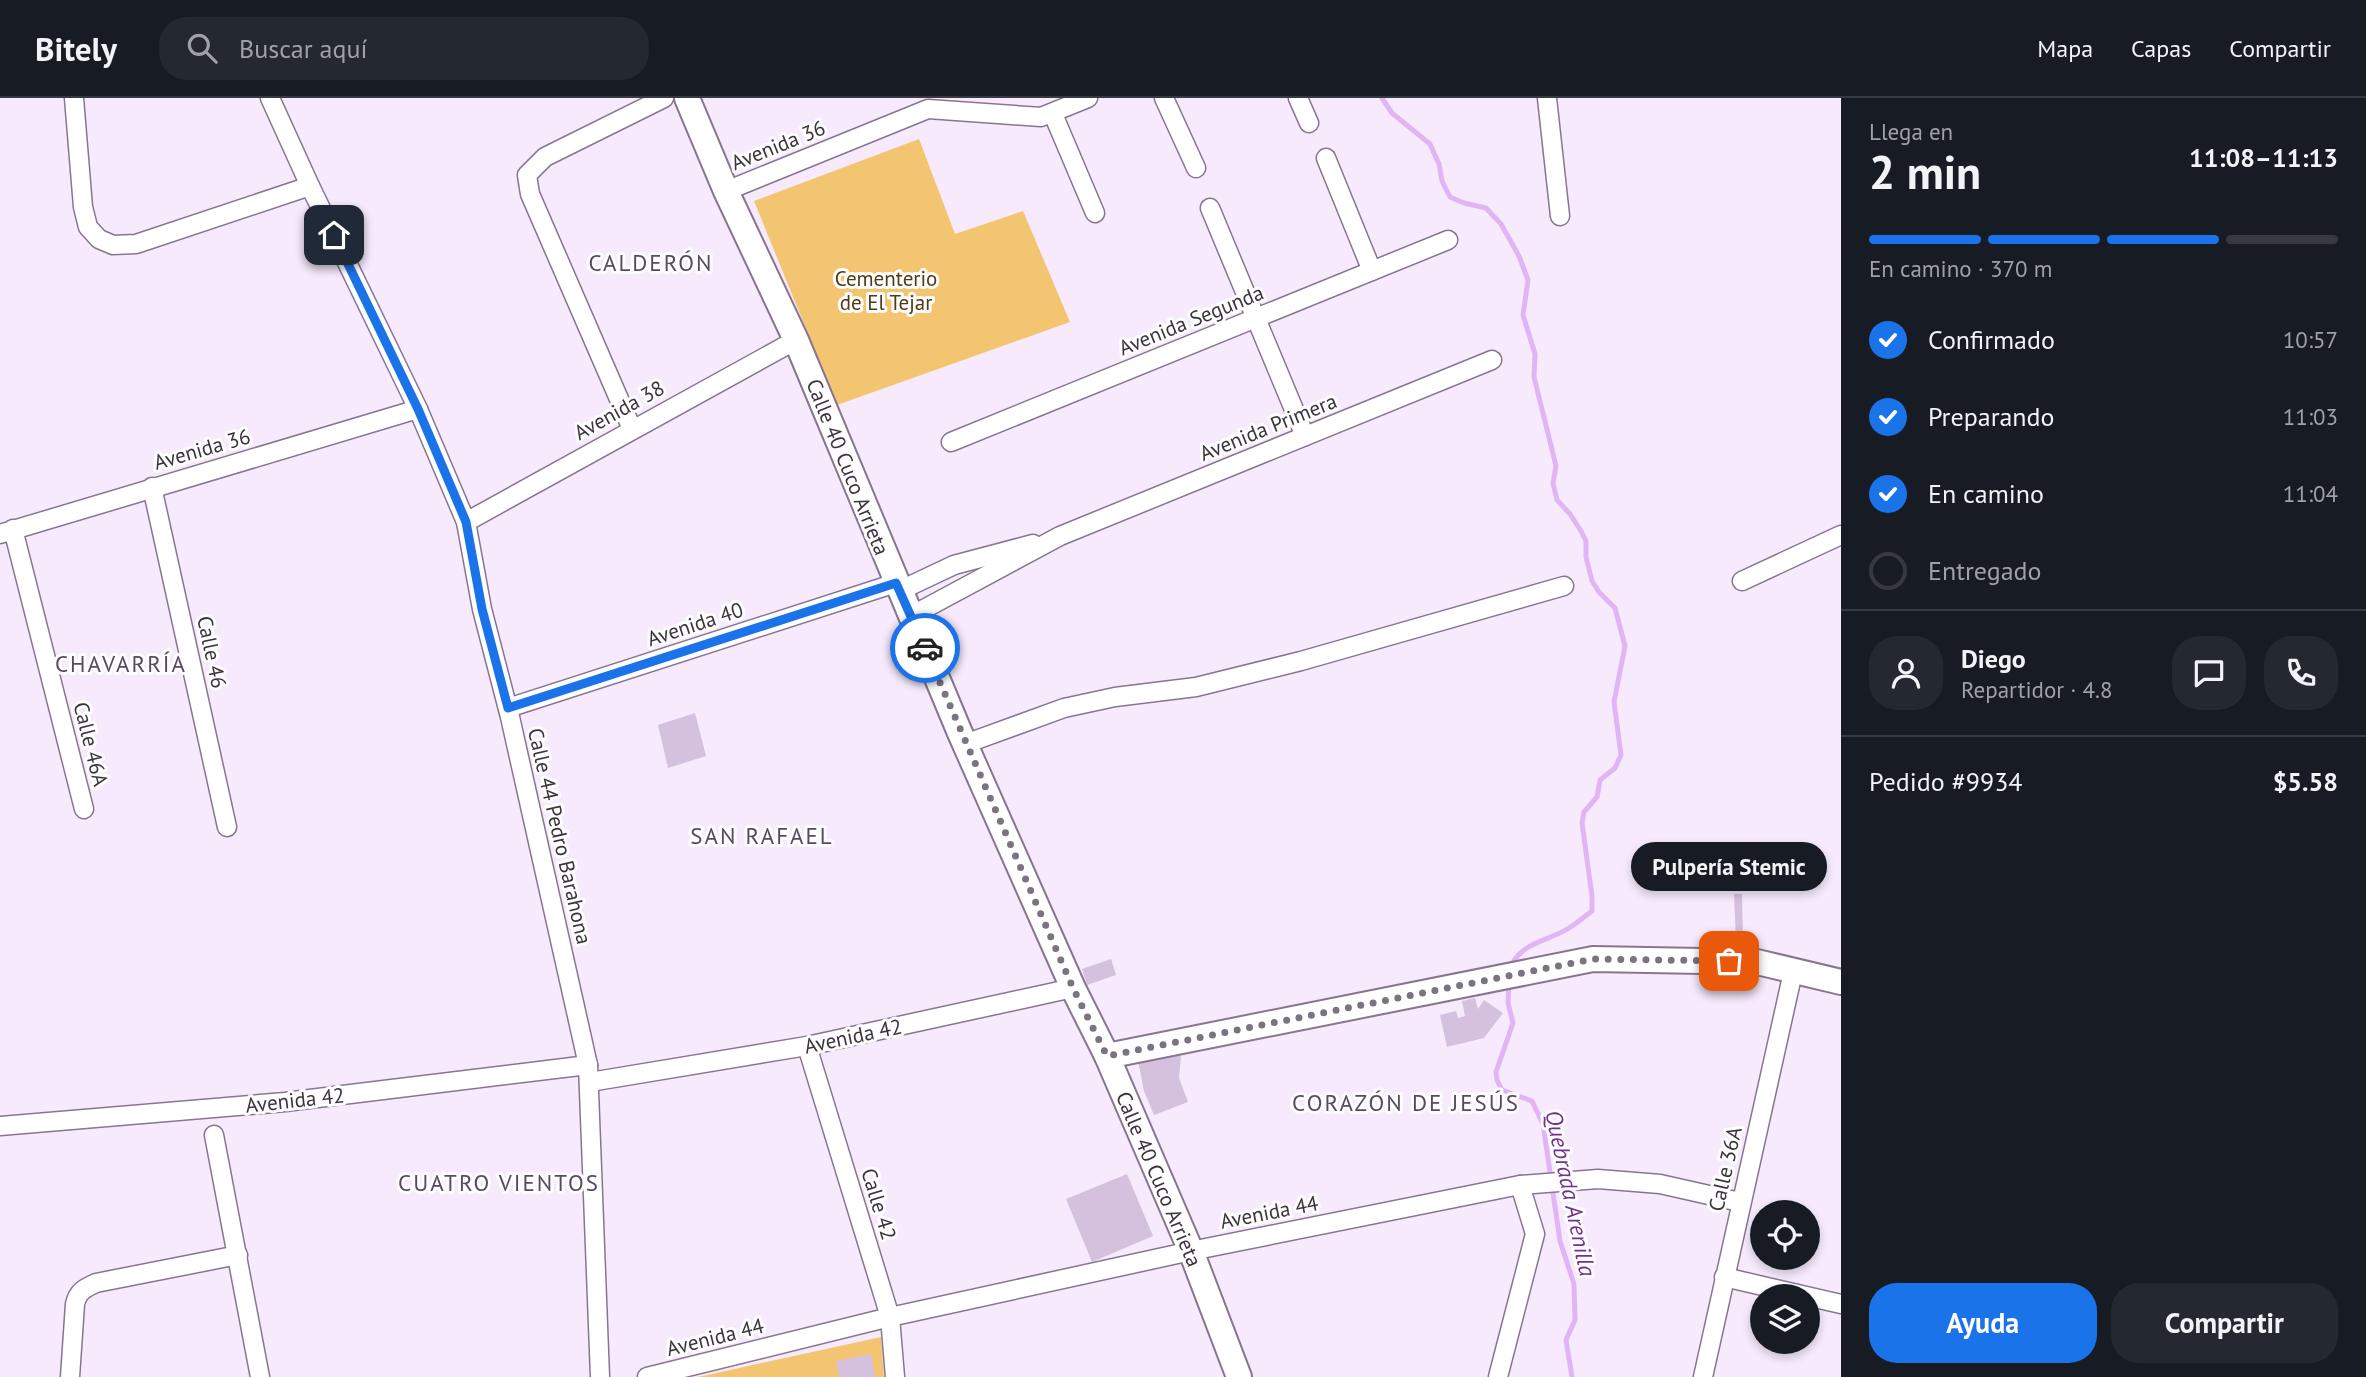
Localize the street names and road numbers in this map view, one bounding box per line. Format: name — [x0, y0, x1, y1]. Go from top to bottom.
street label: Avenida 36 — [727, 114, 829, 176]
street label: Avenida Segunda — [1115, 279, 1267, 361]
street label: Avenida 38 — [569, 374, 669, 446]
street label: Calle 40 Cuco Arrieta — [800, 375, 896, 559]
street label: Avenida Primera — [1195, 387, 1341, 467]
street label: Avenida 36 — [150, 422, 254, 476]
street label: Avenida 40 — [644, 596, 746, 652]
street label: Calle 46 — [191, 613, 233, 691]
street label: Calle 46A — [68, 699, 115, 790]
street label: Calle 44 Pedro Barahona — [522, 725, 598, 947]
street label: Avenida 42 — [802, 1012, 904, 1060]
street label: Avenida 42 — [244, 1081, 346, 1119]
street label: Calle 40 Cuco Arrieta — [1110, 1087, 1208, 1271]
street label: Calle 36A — [1702, 1123, 1748, 1214]
street label: Calle 42 — [855, 1165, 903, 1243]
street label: Avenida 44 — [1218, 1189, 1320, 1235]
street label: Avenida 44 — [663, 1312, 767, 1362]

